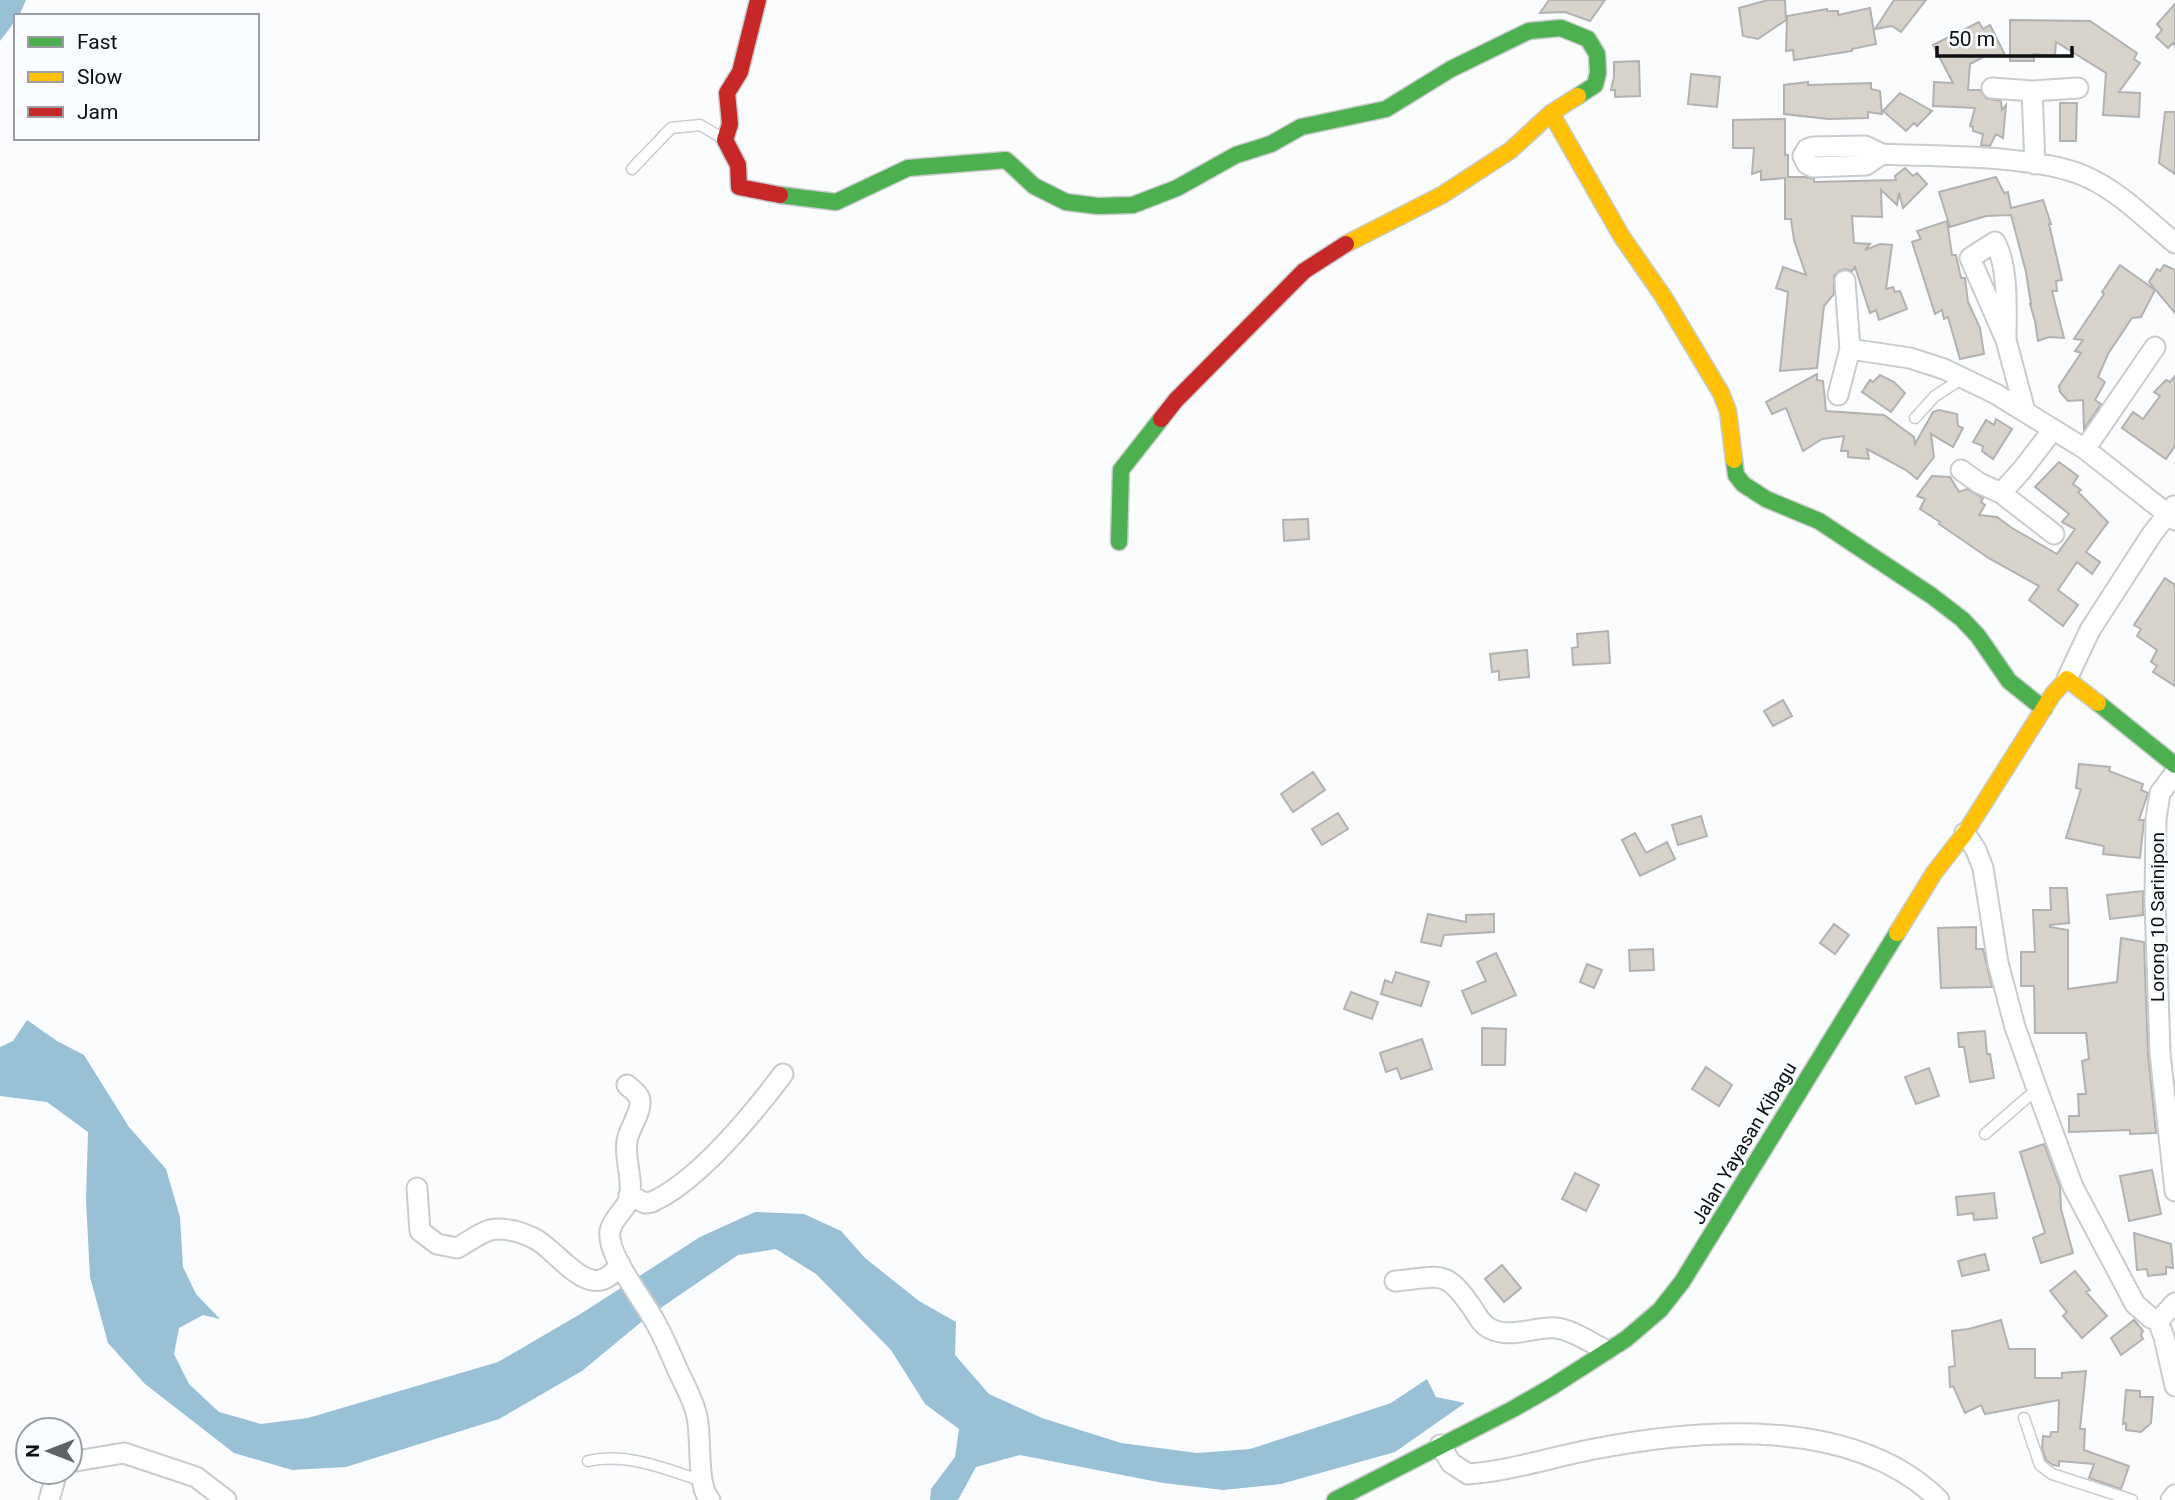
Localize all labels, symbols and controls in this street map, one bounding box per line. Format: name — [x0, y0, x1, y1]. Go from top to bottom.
legend — [14, 14, 259, 140]
scale bar — [1937, 14, 2072, 58]
text: 50 m — [1948, 27, 1995, 51]
text: Fast — [77, 30, 118, 54]
text: Slow — [77, 65, 123, 89]
text: Jam — [77, 100, 118, 124]
street label: Lorong 10 Sarinipon — [2146, 832, 2169, 1002]
street label: Jalan Yayasan Kibagu — [1686, 1058, 1802, 1228]
north arrow — [14, 1416, 84, 1486]
text: N — [21, 1444, 44, 1458]

